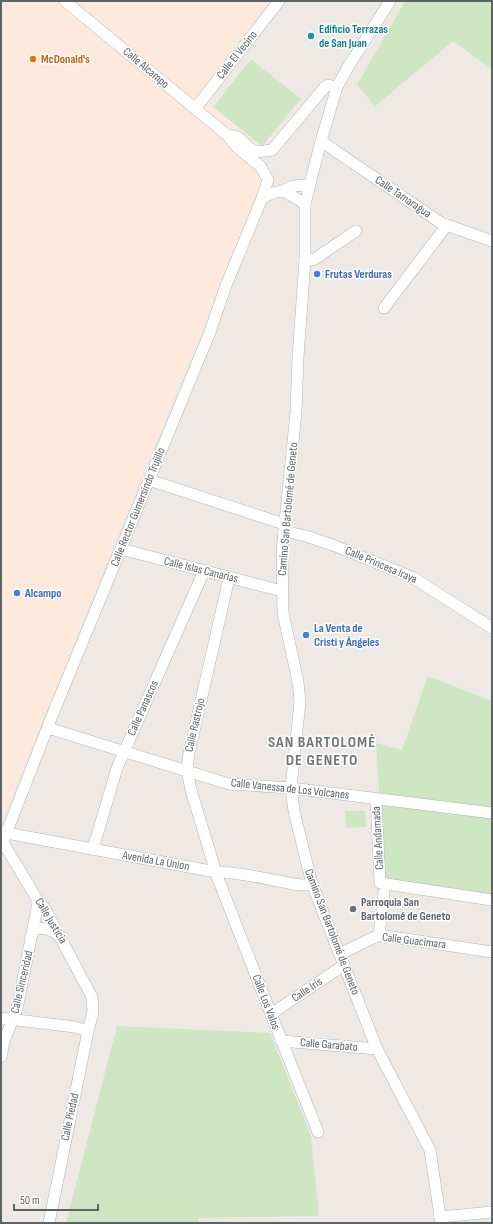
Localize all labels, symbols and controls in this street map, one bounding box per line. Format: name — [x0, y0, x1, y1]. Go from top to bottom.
place label: Edificio Terrazas de San Juan — [319, 22, 388, 51]
street label: Calle El Vecino — [213, 28, 261, 82]
marker: Edificio Terrazas de San Juan — [306, 31, 316, 41]
street label: Calle Alcampo — [120, 44, 172, 92]
place label: McDonald's — [41, 52, 90, 67]
marker: McDonald's — [28, 54, 38, 64]
street label: Calle Tamaragua — [372, 173, 434, 222]
place label: Frutas Verduras — [325, 267, 392, 282]
marker: Frutas Verduras — [312, 269, 322, 279]
street label: Camino San Bartolomé de Geneto — [275, 442, 301, 576]
street label: Calle Rector Gumersindo Trujillo — [107, 445, 169, 569]
street label: Calle Princesa Iraya — [343, 543, 420, 587]
street label: Calle Islas Canarias — [162, 554, 240, 586]
place label: Alcampo — [24, 586, 62, 601]
marker: Alcampo — [12, 588, 22, 598]
place label: La Venta de Cristi y Ángeles — [314, 621, 380, 650]
marker: La Venta de Cristi y Ángeles — [301, 630, 311, 640]
street label: Calle Panascos — [124, 678, 162, 738]
street label: Calle Rastrojo — [182, 697, 208, 753]
district label: SAN BARTOLOMÉ DE GENETO — [268, 733, 376, 770]
street label: Calle Vanessa de Los Volcanes — [230, 775, 350, 803]
street label: Calle Andamada — [369, 806, 387, 870]
street label: Avenida La Union — [120, 848, 191, 874]
street label: Camino San Bartolomé de Geneto — [301, 867, 363, 997]
street label: Calle Justicia — [31, 895, 71, 947]
place label: Parroquia San Bartolomé de Geneto — [361, 895, 451, 924]
marker: Parroquia San Bartolomé de Geneto — [348, 904, 358, 914]
street label: Calle Guacimara — [381, 930, 447, 952]
street label: Calle Sinceridad — [8, 949, 36, 1015]
street label: Calle Los Valos — [249, 972, 283, 1032]
street label: Calle Iris — [289, 974, 325, 1006]
street label: Calle Garabato — [299, 1035, 359, 1055]
street label: Calle Piedad — [58, 1092, 82, 1142]
scale bar — [14, 1186, 98, 1212]
text: 50 m — [20, 1193, 40, 1208]

